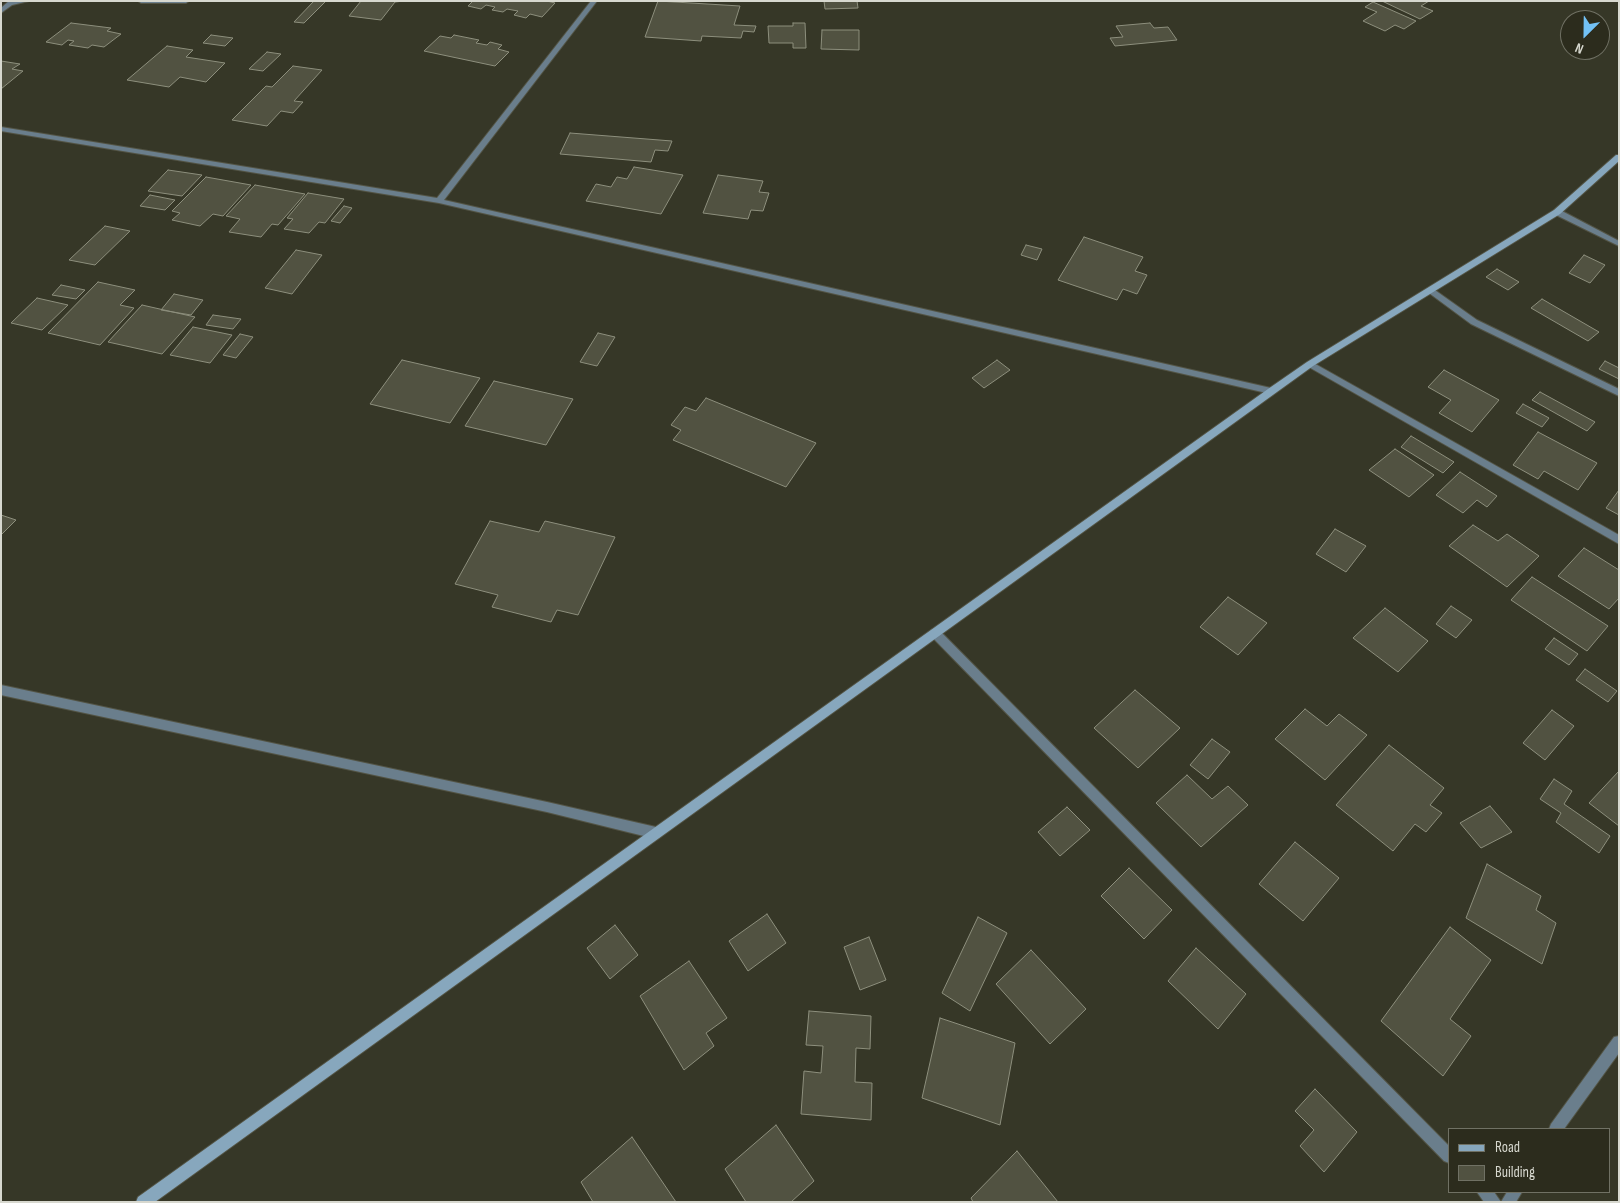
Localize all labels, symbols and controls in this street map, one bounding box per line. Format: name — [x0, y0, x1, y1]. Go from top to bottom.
north arrow — [1560, 10, 1610, 60]
text: N — [1573, 39, 1586, 58]
legend — [1448, 1128, 1610, 1193]
text: Road — [1495, 1138, 1520, 1157]
text: Building — [1495, 1163, 1535, 1182]

